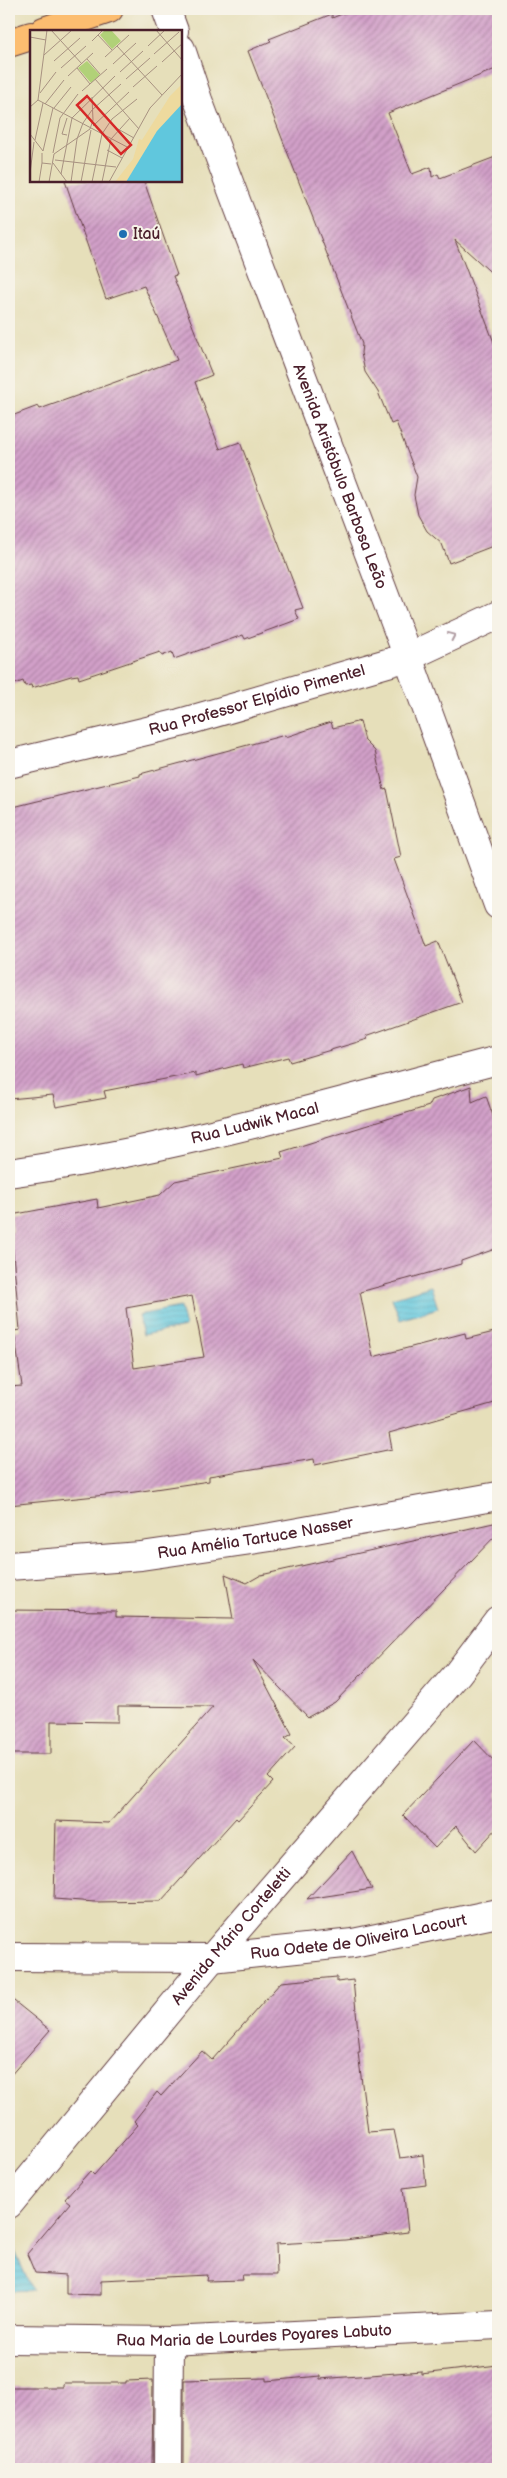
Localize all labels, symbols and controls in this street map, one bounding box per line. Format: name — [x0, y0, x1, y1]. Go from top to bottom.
inset map — [30, 30, 182, 182]
place label: Itaú — [133, 225, 160, 244]
marker: Itaú — [117, 228, 129, 240]
street label: Avenida Aristóbulo Barbosa Leão — [289, 361, 391, 592]
one-way arrow — [447, 632, 456, 642]
street label: Rua Professor Elpídio Pimentel — [147, 660, 367, 740]
street label: Rua Ludwik Macal — [189, 1098, 321, 1148]
street label: Rua Amélia Tartuce Nasser — [156, 1513, 355, 1563]
street label: Avenida Mário Corteletti — [168, 1864, 295, 2009]
street label: Rua Odete de Oliveira Lacourt — [249, 1910, 468, 1963]
street label: Rua Maria de Lourdes Poyares Labuto — [116, 2321, 392, 2351]

